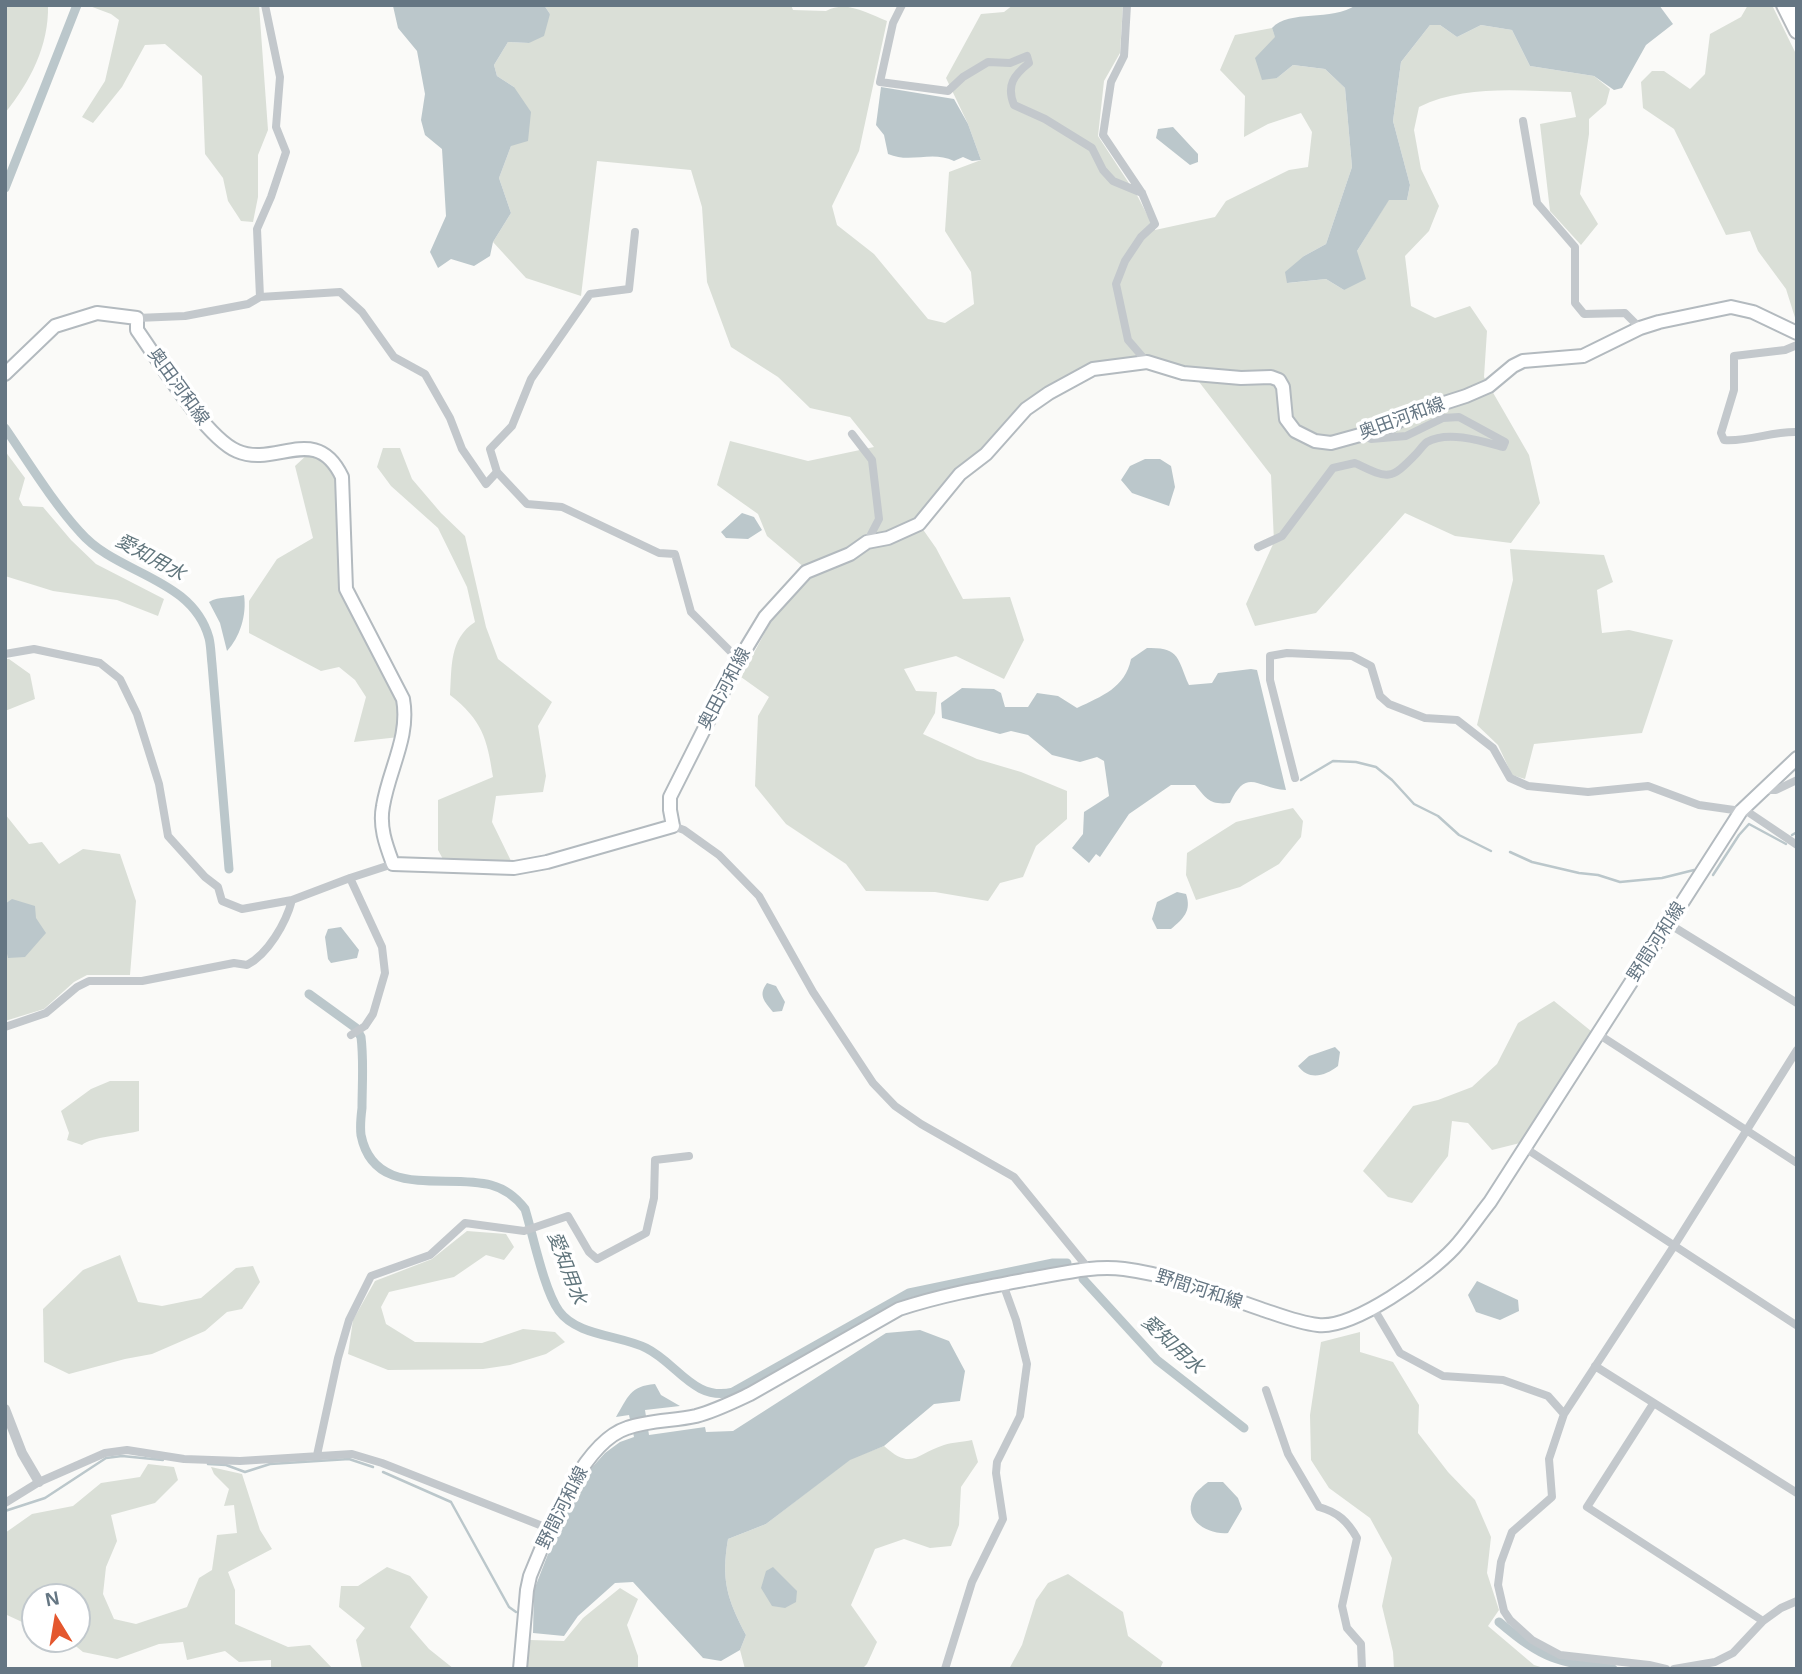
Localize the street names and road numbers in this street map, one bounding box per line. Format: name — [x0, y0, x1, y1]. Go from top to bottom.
street label: 奥田河和線 — [143, 344, 213, 430]
street label: 奥田河和線 — [1356, 393, 1448, 445]
street label: 奥田河和線 — [694, 644, 756, 734]
street label: 野間河和線 — [1623, 898, 1691, 986]
street label: 野間河和線 — [1153, 1266, 1245, 1314]
street label: 野間河和線 — [533, 1463, 593, 1553]

